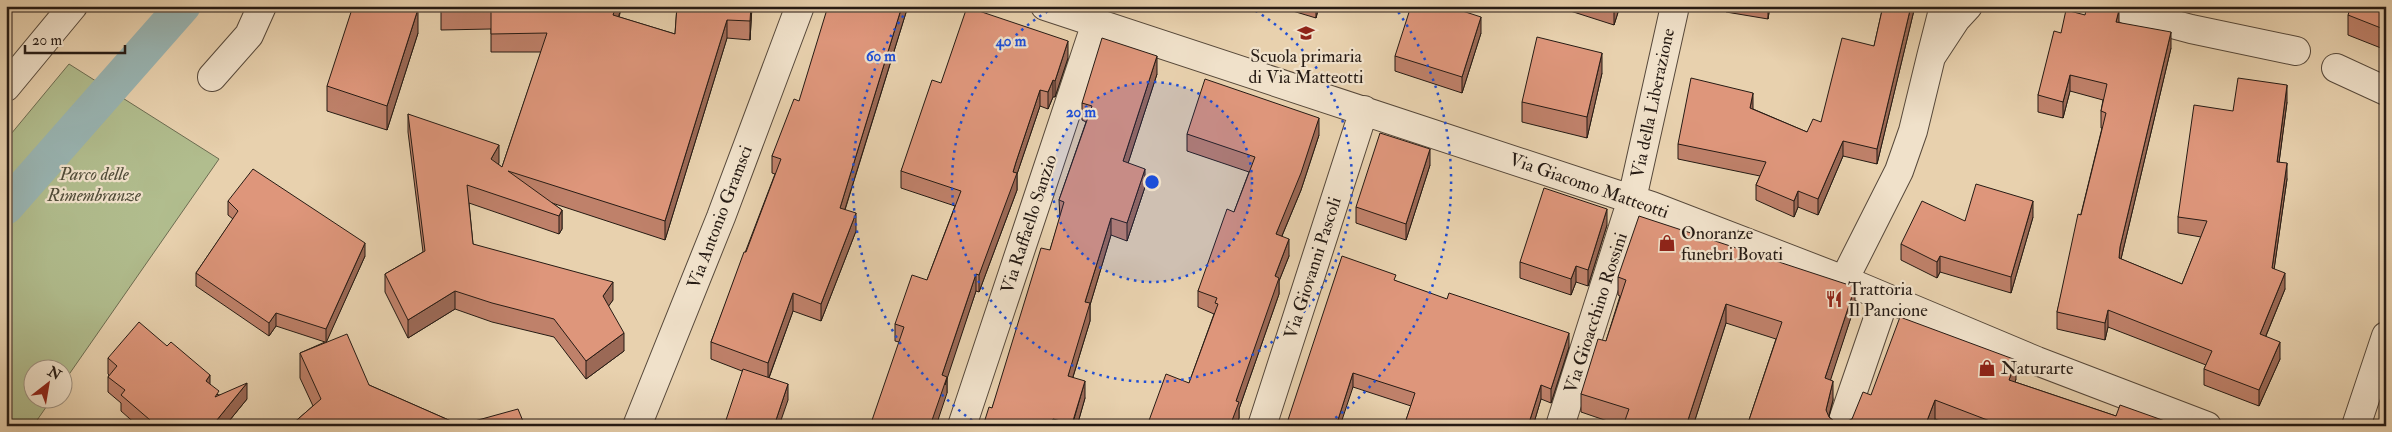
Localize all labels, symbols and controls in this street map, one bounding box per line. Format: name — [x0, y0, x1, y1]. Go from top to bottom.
scale bar — [25, 22, 125, 54]
school or university icon: Scuola primaria di Via Matteotti — [1296, 23, 1316, 43]
street label: Via della Liberazione — [1626, 26, 1680, 180]
text: 20 m — [32, 31, 62, 50]
text: 40 m — [995, 32, 1027, 51]
place label: Scuola primaria di Via Matteotti — [1248, 45, 1364, 89]
text: 60 m — [866, 47, 896, 66]
text: 20 m — [1066, 103, 1096, 122]
street label: Via Antonio Gramsci — [682, 142, 758, 292]
street label: Via Giacomo Matteotti — [1506, 148, 1672, 224]
street label: Via Raffaello Sanzio — [996, 151, 1062, 296]
park label: Parco delle Rimembranze — [46, 163, 142, 207]
centre of rings — [1143, 173, 1161, 191]
street label: Via Giovanni Pascoli — [1279, 194, 1347, 342]
place label: Onoranze funebri Bovati — [1681, 222, 1783, 266]
street label: Via Gioacchino Rossini — [1559, 230, 1633, 396]
shop icon: Onoranze funebri Bovati — [1657, 233, 1677, 253]
place label: Trattoria Il Pancione — [1848, 278, 1928, 322]
restaurant icon: Trattoria Il Pancione — [1824, 289, 1844, 309]
place label: Naturarte — [2001, 357, 2074, 380]
shop icon: Naturarte — [1977, 358, 1997, 378]
north arrow — [22, 360, 72, 410]
text: N — [44, 362, 65, 384]

